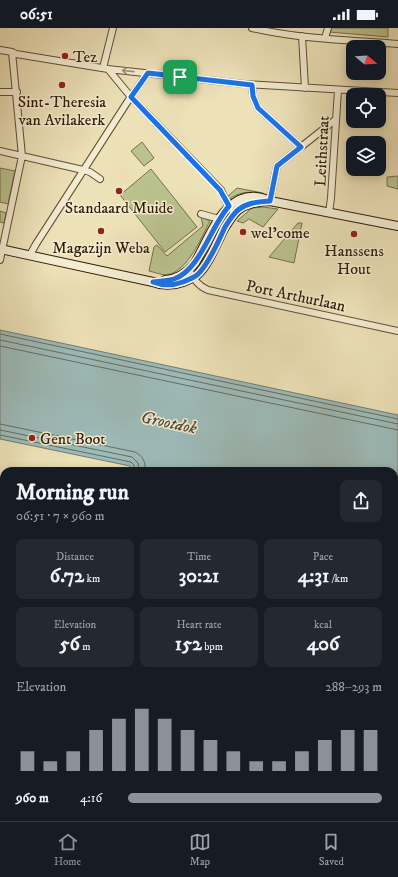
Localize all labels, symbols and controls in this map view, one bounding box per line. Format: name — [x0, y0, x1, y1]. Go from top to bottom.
text: 06:51 — [20, 5, 53, 24]
north arrow — [346, 40, 386, 80]
map controls — [346, 40, 386, 176]
place label: Tez — [73, 47, 97, 67]
marker: Tez — [60, 51, 70, 61]
pin — [163, 60, 197, 94]
icon: arrive — [169, 66, 191, 88]
one-way arrow — [122, 67, 135, 75]
marker: Sint-Theresia van Avilakerk — [57, 80, 67, 90]
button: locate — [346, 88, 386, 128]
place label: Sint-Theresia van Avilakerk — [18, 92, 106, 130]
street label: Leithstraat — [310, 115, 334, 187]
button: layers — [346, 136, 386, 176]
marker: Standaard Muide — [114, 186, 124, 196]
place label: Standaard Muide — [65, 198, 174, 218]
place label: wel'come — [250, 223, 310, 243]
marker: Magazijn Weba — [96, 226, 106, 236]
marker: wel'come — [238, 227, 248, 237]
marker: Hanssens Hout — [349, 229, 359, 239]
place label: Magazijn Weba — [52, 238, 150, 258]
place label: Hanssens Hout — [324, 241, 384, 279]
street label: Port Arthurlaan — [244, 276, 348, 316]
water label: Grootdok — [139, 406, 200, 440]
place label: Gent Boot — [40, 429, 105, 449]
marker: Gent Boot — [27, 433, 37, 443]
text: Morning run — [16, 479, 129, 506]
button: share — [340, 480, 382, 522]
text: 06:51 · 7 × 960 m — [16, 508, 105, 524]
text: Distance — [56, 550, 94, 564]
text: Time — [187, 550, 211, 564]
text: Pace — [313, 550, 333, 564]
text: 6.72 — [50, 564, 84, 589]
text: 30:21 — [179, 564, 219, 589]
text: 4:31 — [298, 564, 329, 589]
text: km — [84, 572, 100, 586]
text: /km — [329, 572, 348, 586]
text: Elevation — [54, 618, 96, 632]
text: Heart rate — [176, 618, 222, 632]
text: kcal — [314, 618, 332, 632]
text: 56 — [60, 632, 80, 657]
text: 152 — [175, 632, 202, 657]
text: 406 — [307, 632, 339, 657]
text: m — [80, 640, 90, 654]
text: bpm — [202, 640, 223, 654]
text: Elevation — [16, 679, 66, 695]
text: 288–293 m — [325, 679, 382, 695]
text: 960 m — [16, 790, 49, 806]
text: 4:16 — [80, 790, 102, 806]
tab: Home — [54, 831, 81, 869]
tab: Map — [189, 831, 211, 869]
tab: Saved — [319, 831, 344, 869]

